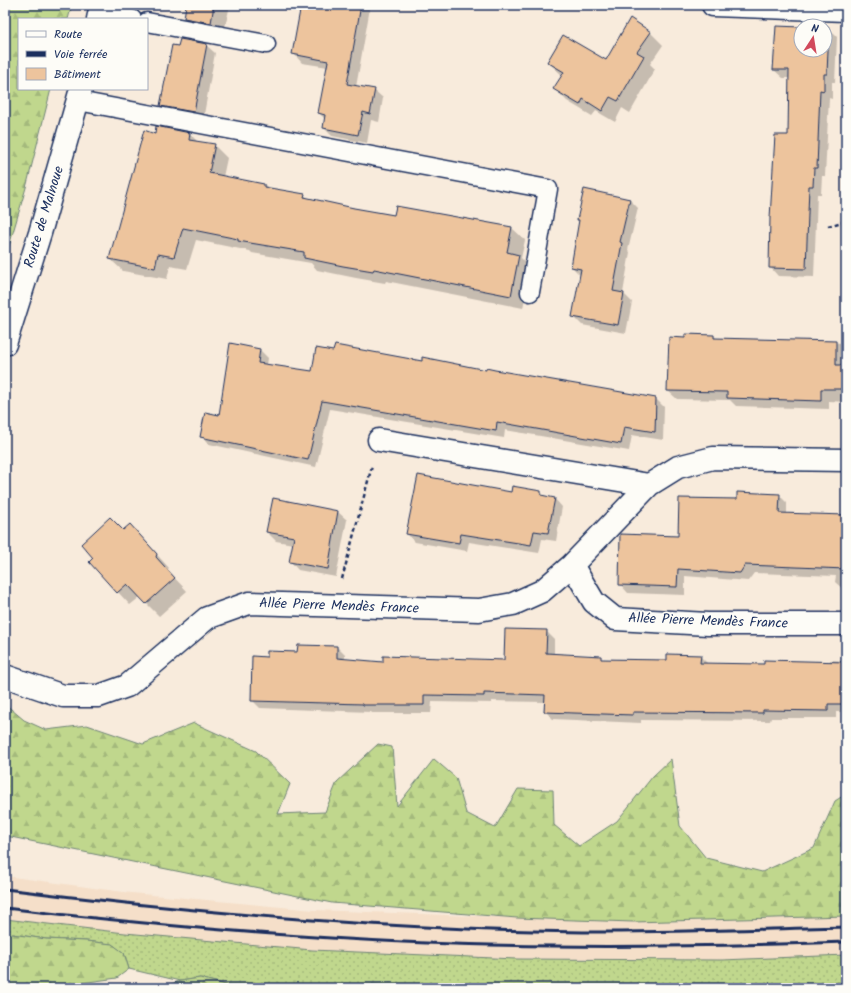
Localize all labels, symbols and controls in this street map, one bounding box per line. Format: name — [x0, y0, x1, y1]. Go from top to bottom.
legend — [18, 18, 148, 90]
north arrow — [793, 18, 833, 58]
text: N — [810, 20, 820, 39]
text: Route — [54, 25, 83, 44]
text: Voie ferrée — [54, 45, 108, 64]
text: Bâtiment — [54, 65, 101, 84]
street label: Route de Malnoue — [18, 163, 70, 271]
street label: Allée Pierre Mendès France — [259, 592, 420, 620]
street label: Allée Pierre Mendès France — [628, 607, 789, 635]

